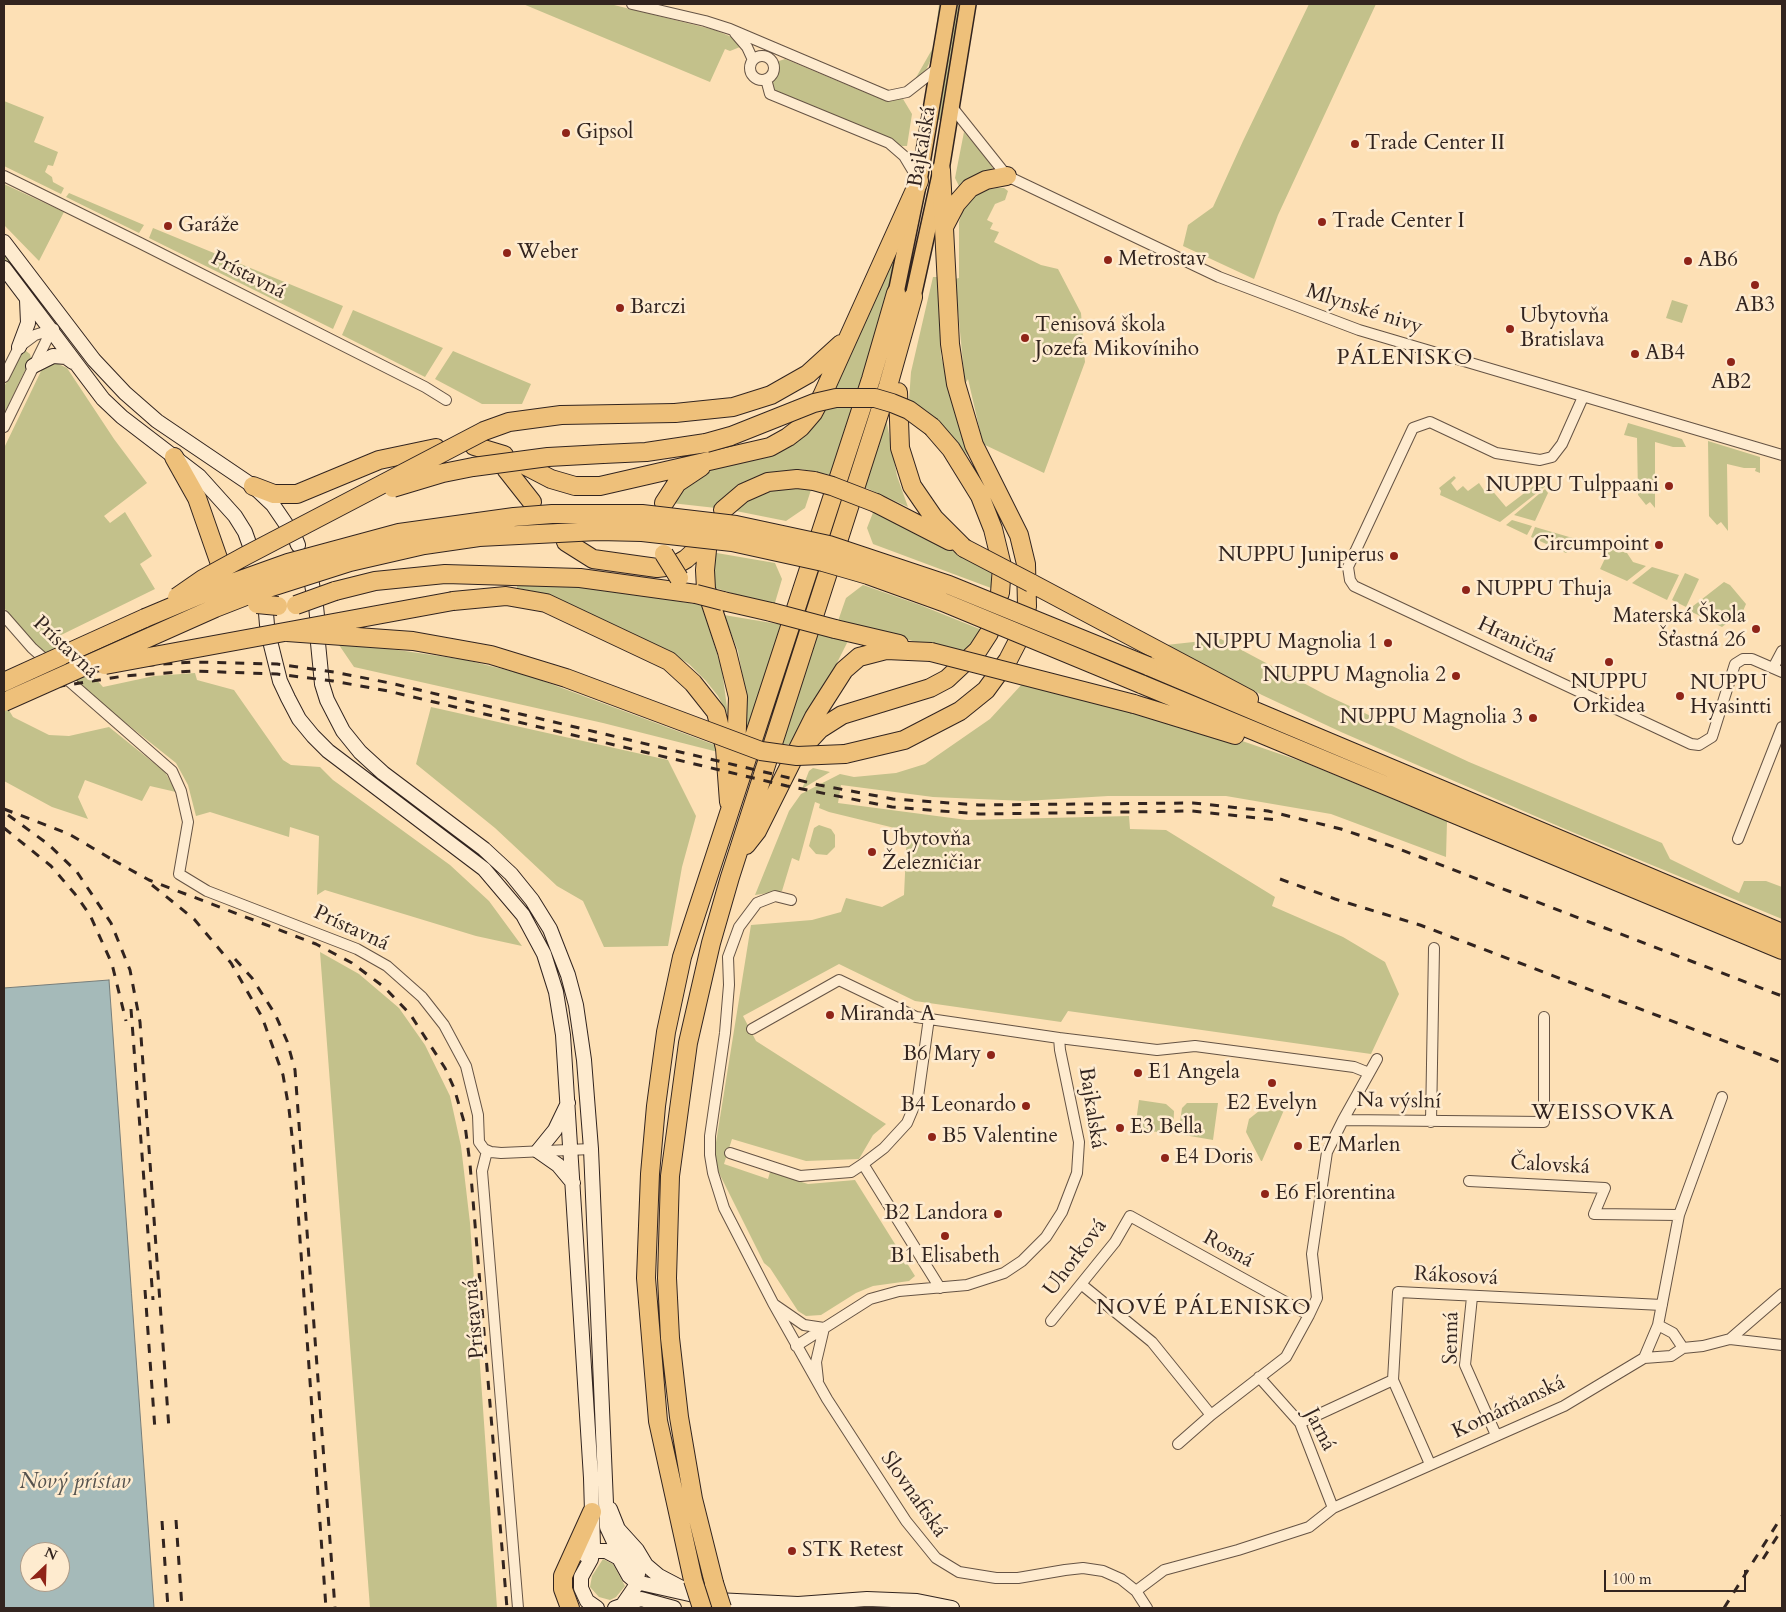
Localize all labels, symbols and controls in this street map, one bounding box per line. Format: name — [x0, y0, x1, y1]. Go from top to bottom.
street label: Bajkalská — [903, 104, 943, 190]
place label: Gipsol — [576, 120, 633, 146]
marker: Gipsol — [560, 127, 572, 139]
place label: Trade Center II — [1365, 131, 1505, 157]
marker: Trade Center II — [1349, 138, 1361, 150]
place label: Trade Center I — [1332, 209, 1465, 235]
place label: Garáže — [178, 213, 239, 239]
marker: Trade Center I — [1316, 216, 1328, 228]
marker: Garáže — [162, 220, 174, 232]
place label: Weber — [517, 240, 578, 266]
street label: Prístavná — [206, 247, 290, 305]
marker: Weber — [501, 247, 513, 259]
place label: Metrostav — [1118, 247, 1206, 273]
place label: AB6 — [1698, 248, 1738, 274]
marker: Metrostav — [1102, 254, 1114, 266]
marker: AB6 — [1682, 255, 1694, 267]
street label: Mlynské nivy — [1302, 279, 1426, 341]
marker: AB3 — [1749, 279, 1761, 291]
place label: AB3 — [1735, 293, 1775, 319]
place label: Barczi — [630, 295, 686, 321]
marker: Barczi — [614, 302, 626, 314]
place label: Ubytovňa Bratislava — [1520, 304, 1609, 354]
place label: Tenisová škola Jozefa Mikovíniho — [1035, 313, 1199, 363]
marker: Ubytovňa Bratislava — [1504, 323, 1516, 335]
marker: Tenisová škola Jozefa Mikovíniho — [1019, 332, 1031, 344]
place label: AB4 — [1645, 341, 1685, 367]
district label: PÁLENISKO — [1335, 346, 1475, 372]
marker: AB4 — [1629, 348, 1641, 360]
marker: AB2 — [1725, 356, 1737, 368]
place label: AB2 — [1711, 370, 1751, 396]
place label: NUPPU Tulppaani — [1486, 473, 1659, 499]
marker: NUPPU Tulppaani — [1663, 480, 1675, 492]
place label: Circumpoint — [1534, 532, 1649, 558]
marker: Circumpoint — [1653, 539, 1665, 551]
place label: NUPPU Juniperus — [1218, 543, 1384, 569]
marker: NUPPU Juniperus — [1388, 550, 1400, 562]
place label: NUPPU Thuja — [1476, 577, 1612, 603]
marker: NUPPU Thuja — [1460, 584, 1472, 596]
place label: Materská Škola Šťastná 26 — [1613, 604, 1746, 654]
street label: Prístavná — [27, 611, 103, 685]
street label: Hraničná — [1473, 612, 1559, 670]
marker: Materská Škola Šťastná 26 — [1750, 623, 1762, 635]
place label: NUPPU Magnolia 1 — [1195, 630, 1378, 656]
marker: NUPPU Magnolia 1 — [1382, 637, 1394, 649]
marker: NUPPU Orkidea — [1603, 656, 1615, 668]
place label: NUPPU Magnolia 2 — [1263, 663, 1446, 689]
marker: NUPPU Magnolia 2 — [1450, 670, 1462, 682]
place label: NUPPU Orkidea — [1570, 670, 1648, 720]
place label: NUPPU Hyasintti — [1690, 671, 1772, 721]
marker: NUPPU Hyasintti — [1674, 690, 1686, 702]
place label: NUPPU Magnolia 3 — [1340, 705, 1523, 731]
marker: NUPPU Magnolia 3 — [1527, 712, 1539, 724]
place label: Ubytovňa Železničiar — [882, 827, 981, 877]
marker: Ubytovňa Železničiar — [866, 846, 878, 858]
street label: Prístavná — [309, 901, 393, 957]
place label: Miranda A — [840, 1002, 935, 1028]
marker: Miranda A — [824, 1009, 836, 1021]
place label: B6 Mary — [903, 1042, 981, 1068]
marker: B6 Mary — [985, 1049, 997, 1061]
place label: E1 Angela — [1148, 1060, 1240, 1086]
street label: Bajkalská — [1072, 1065, 1110, 1151]
marker: E1 Angela — [1132, 1067, 1144, 1079]
marker: E2 Evelyn — [1266, 1077, 1278, 1089]
street label: Na výslní — [1356, 1089, 1442, 1115]
place label: E2 Evelyn — [1227, 1091, 1317, 1117]
place label: B4 Leonardo — [901, 1093, 1016, 1119]
marker: B4 Leonardo — [1020, 1100, 1032, 1112]
district label: WEISSOVKA — [1530, 1101, 1676, 1127]
place label: E3 Bella — [1130, 1115, 1203, 1141]
marker: E3 Bella — [1114, 1122, 1126, 1134]
place label: B5 Valentine — [942, 1124, 1058, 1150]
marker: B5 Valentine — [926, 1131, 938, 1143]
place label: E7 Marlen — [1308, 1133, 1401, 1159]
marker: E7 Marlen — [1292, 1140, 1304, 1152]
place label: E4 Doris — [1175, 1145, 1253, 1171]
street label: Čalovská — [1510, 1151, 1590, 1181]
marker: E4 Doris — [1159, 1152, 1171, 1164]
place label: E6 Florentina — [1275, 1181, 1396, 1207]
marker: E6 Florentina — [1259, 1188, 1271, 1200]
place label: B2 Landora — [884, 1201, 988, 1227]
marker: B2 Landora — [992, 1208, 1004, 1220]
street label: Uhorková — [1039, 1214, 1113, 1302]
street label: Rosná — [1198, 1226, 1258, 1274]
marker: B1 Elisabeth — [939, 1230, 951, 1242]
place label: B1 Elisabeth — [890, 1244, 1000, 1270]
street label: Rákosová — [1413, 1262, 1499, 1292]
street label: Prístavná — [459, 1278, 491, 1360]
district label: NOVÉ PÁLENISKO — [1094, 1296, 1314, 1322]
street label: Senná — [1439, 1311, 1465, 1365]
street label: Komárňanská — [1449, 1371, 1569, 1445]
street label: Jarná — [1298, 1404, 1340, 1456]
street label: Slovnaftská — [874, 1447, 952, 1543]
water label: Nový prístav — [19, 1470, 131, 1496]
place label: STK Retest — [802, 1538, 903, 1564]
north arrow — [20, 1542, 70, 1592]
text: N — [41, 1543, 60, 1565]
marker: STK Retest — [786, 1545, 798, 1557]
scale bar — [1606, 1560, 1748, 1592]
text: 100 m — [1612, 1569, 1652, 1589]

